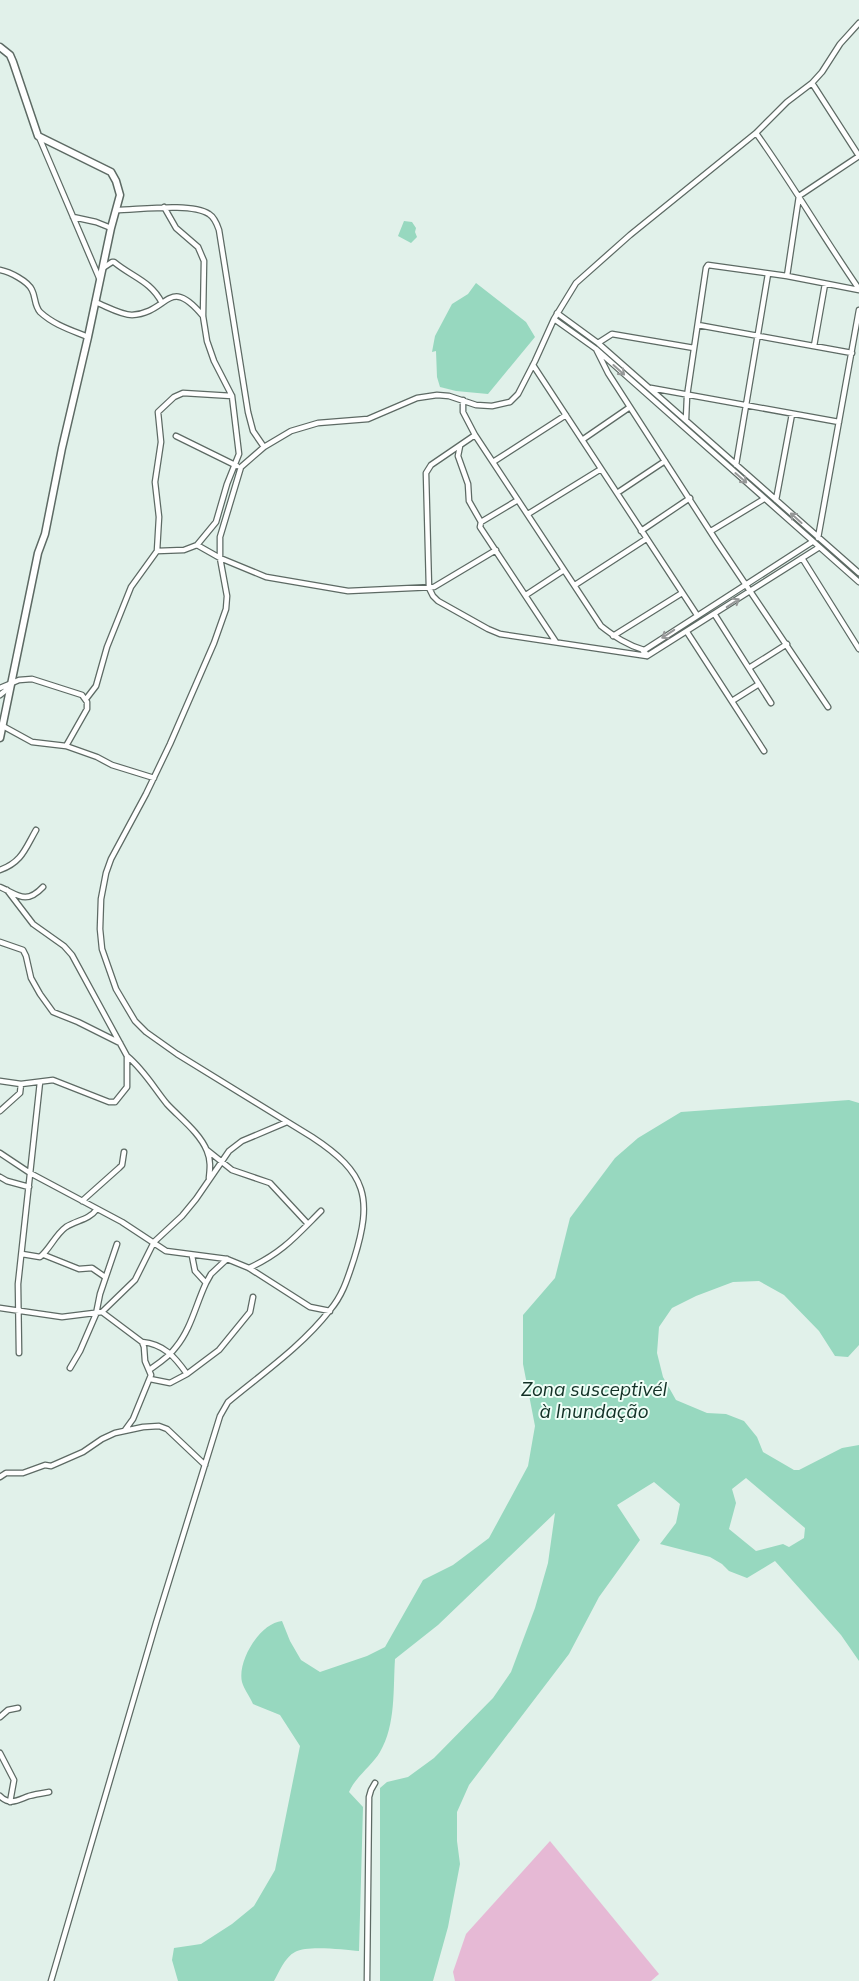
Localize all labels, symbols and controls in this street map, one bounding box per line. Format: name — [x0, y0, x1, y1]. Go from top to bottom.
one-way arrow — [613, 364, 626, 376]
one-way arrow — [734, 473, 747, 484]
one-way arrow — [790, 512, 803, 524]
one-way arrow — [726, 598, 740, 608]
one-way arrow — [661, 630, 675, 640]
water label: Zona susceptivél à Inundação — [521, 1377, 667, 1423]

